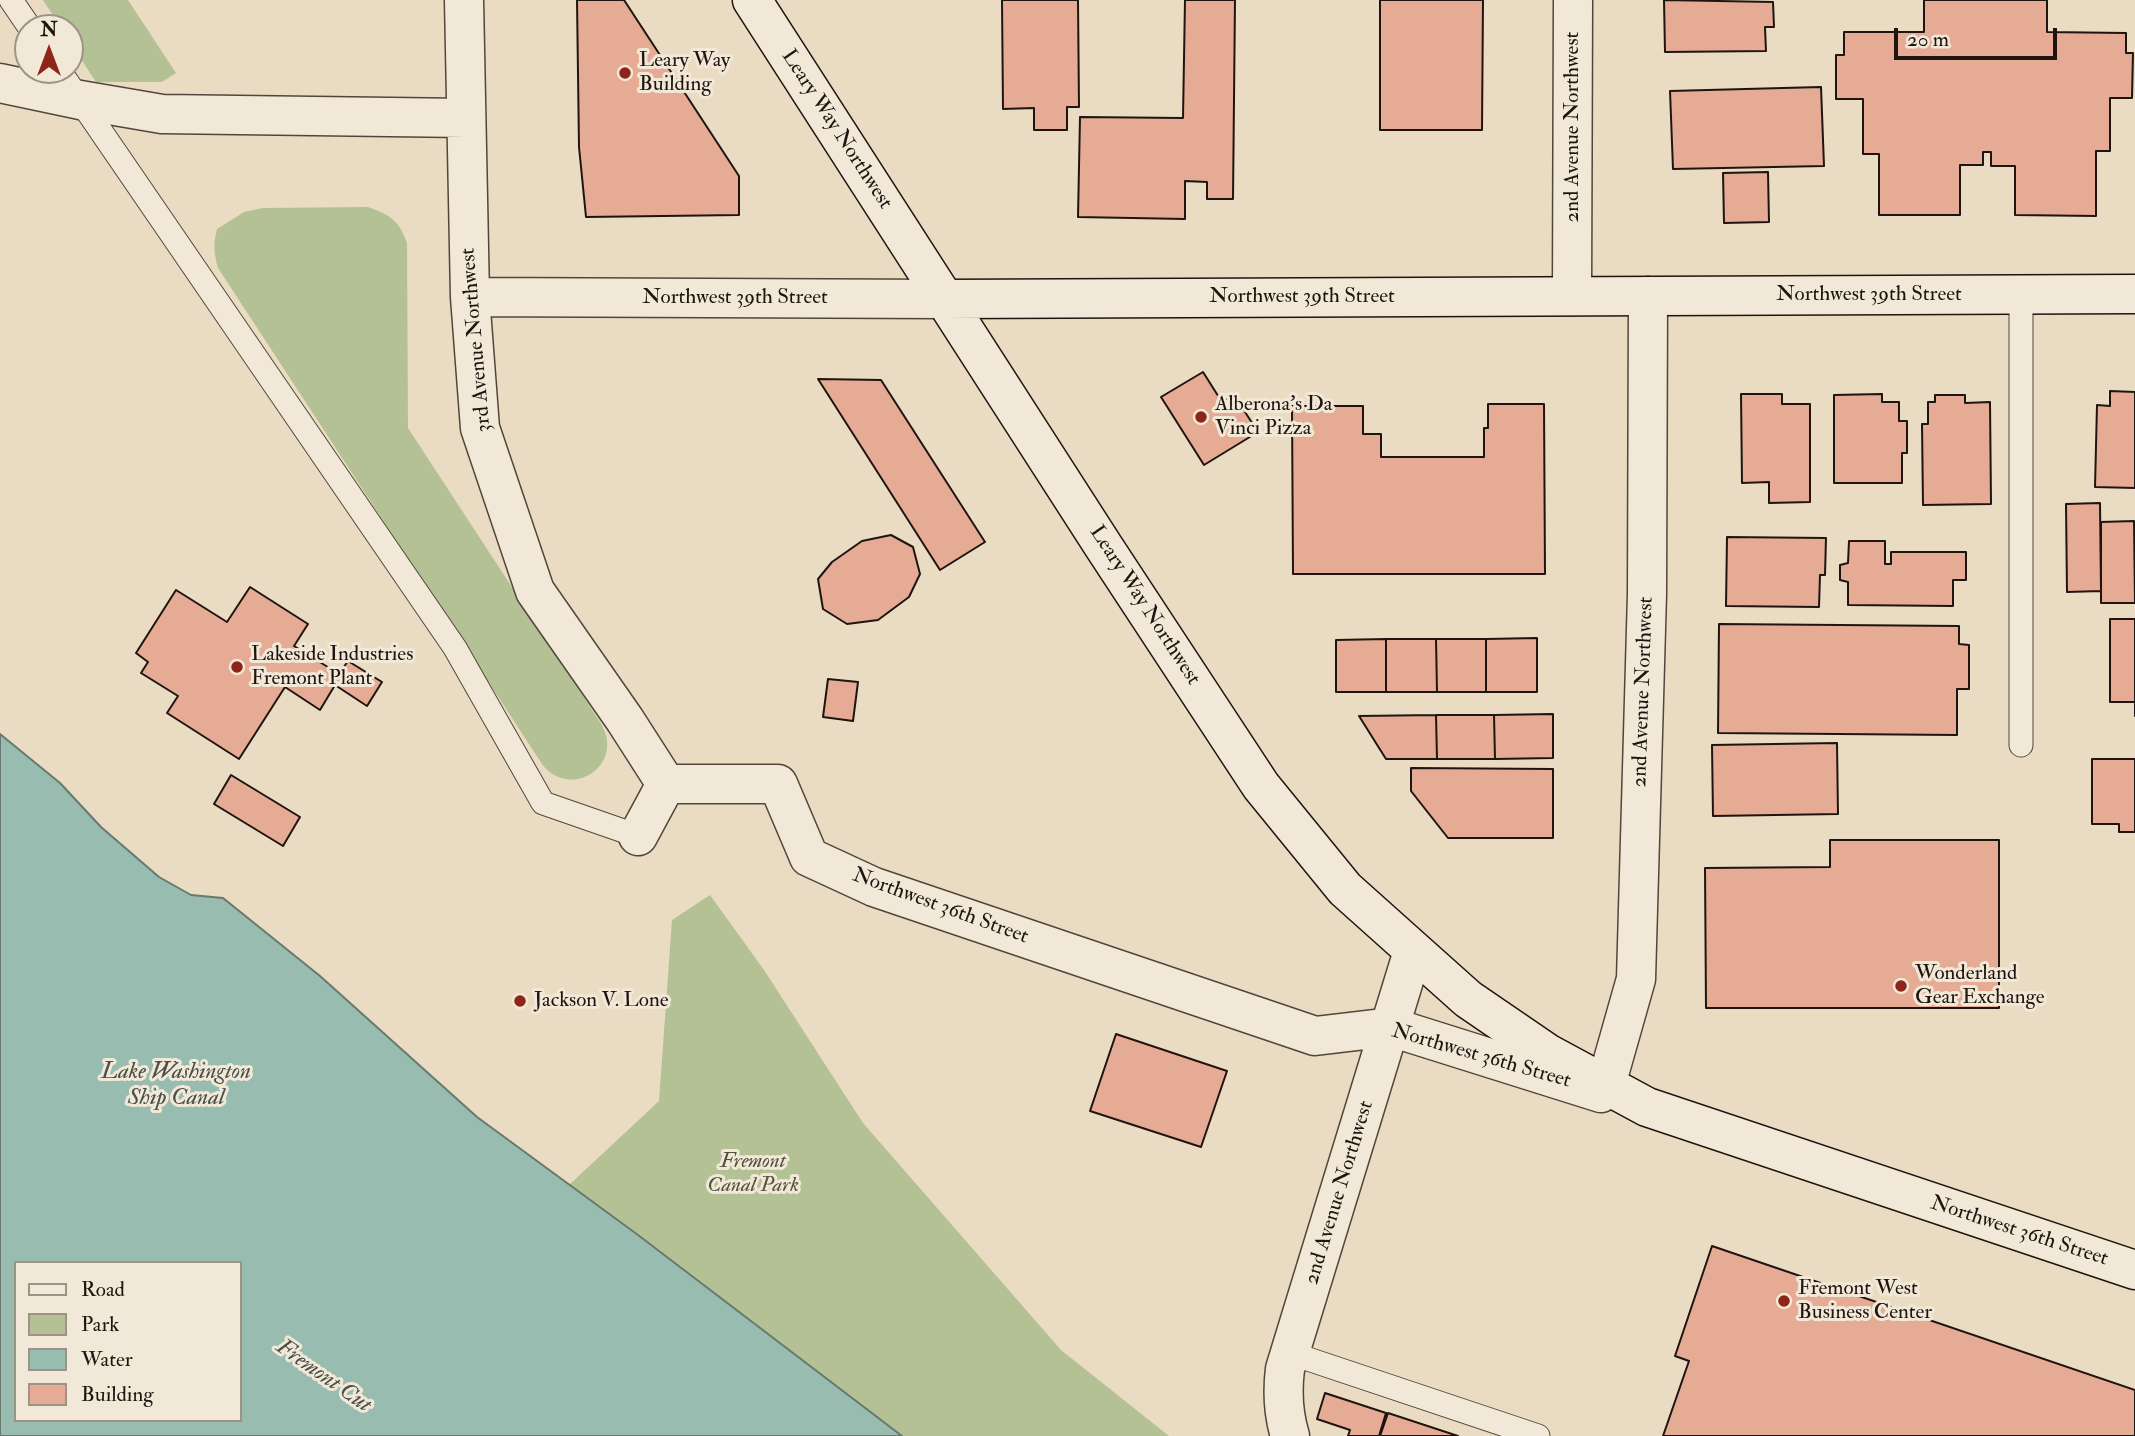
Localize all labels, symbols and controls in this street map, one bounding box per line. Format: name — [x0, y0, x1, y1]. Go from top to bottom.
north arrow — [14, 14, 84, 84]
scale bar — [1897, 14, 2060, 58]
text: N — [40, 18, 58, 42]
text: 20 m — [1907, 26, 1949, 53]
street label: 2nd Avenue Northwest — [1560, 32, 1586, 222]
street label: Leary Way Northwest — [775, 46, 897, 214]
place label: Leary Way Building — [639, 48, 730, 98]
marker: Leary Way Building — [617, 65, 633, 81]
street label: 3rd Avenue Northwest — [456, 247, 498, 433]
street label: Northwest 39th Street — [1776, 282, 1962, 308]
street label: Northwest 39th Street — [1209, 284, 1395, 310]
street label: Northwest 39th Street — [642, 285, 828, 311]
place label: Alberona's Da Vinci Pizza — [1215, 392, 1332, 442]
marker: Alberona's Da Vinci Pizza — [1193, 409, 1209, 425]
street label: Leary Way Northwest — [1083, 522, 1205, 690]
street label: 2nd Avenue Northwest — [1628, 596, 1660, 788]
place label: Lakeside Industries Fremont Plant — [251, 642, 413, 692]
marker: Lakeside Industries Fremont Plant — [229, 659, 245, 675]
street label: Northwest 36th Street — [849, 863, 1031, 951]
place label: Wonderland Gear Exchange — [1915, 961, 2045, 1011]
marker: Wonderland Gear Exchange — [1893, 978, 1909, 994]
place label: Jackson V. Lone — [534, 988, 669, 1014]
marker: Jackson V. Lone — [512, 993, 528, 1009]
street label: Northwest 36th Street — [1388, 1019, 1574, 1095]
water label: Lake Washington Ship Canal — [101, 1059, 251, 1113]
street label: 2nd Avenue Northwest — [1300, 1098, 1380, 1288]
park label: Fremont Canal Park — [707, 1149, 799, 1199]
street label: Northwest 36th Street — [1927, 1191, 2111, 1273]
legend — [14, 1261, 242, 1422]
text: Road — [81, 1276, 125, 1303]
place label: Fremont West Business Center — [1798, 1276, 1932, 1326]
marker: Fremont West Business Center — [1776, 1293, 1792, 1309]
text: Park — [81, 1311, 119, 1338]
water label: Fremont Cut — [270, 1334, 376, 1420]
text: Water — [81, 1346, 133, 1373]
text: Building — [81, 1381, 154, 1408]

